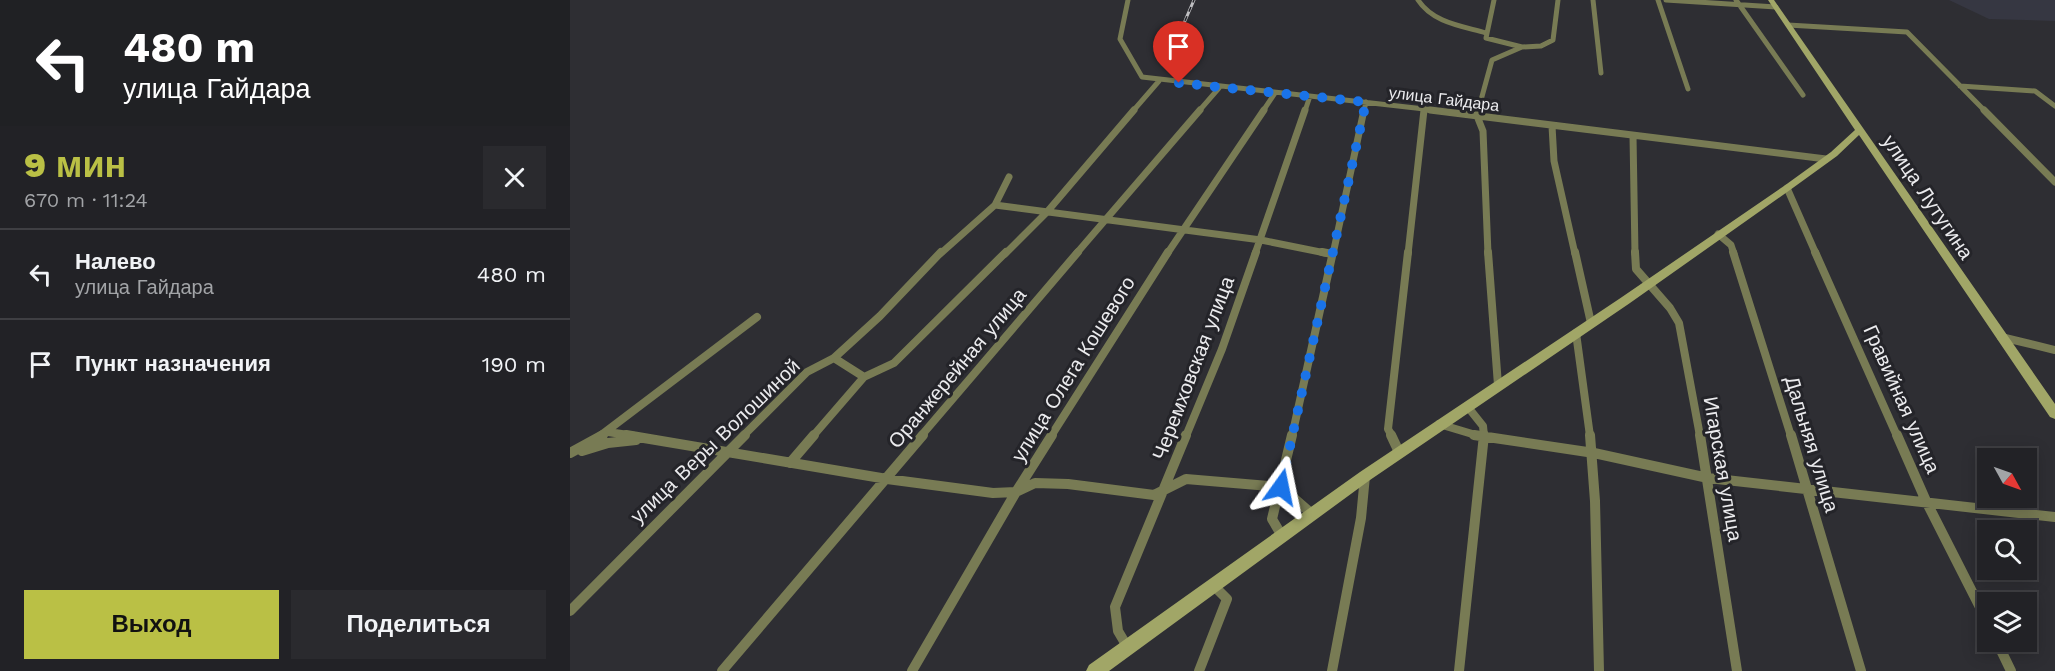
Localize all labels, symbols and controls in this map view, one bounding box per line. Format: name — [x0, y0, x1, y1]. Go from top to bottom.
pin — [1153, 21, 1204, 83]
text: 480 m — [123, 23, 255, 72]
icon: left — [24, 24, 102, 102]
icon: arrive — [1162, 30, 1195, 63]
text: улица Гайдара — [123, 73, 310, 105]
street label: улица Гайдара — [1388, 83, 1500, 115]
street label: улица Лутугина — [1877, 130, 1979, 265]
text: 9 мин — [24, 144, 126, 186]
button: close — [483, 146, 546, 209]
text: 670 m · 11:24 — [24, 188, 148, 212]
text: Налево — [75, 249, 156, 274]
icon: left — [24, 258, 57, 291]
text: 480 m — [477, 262, 546, 287]
street label: улица Олега Кошевого — [1006, 272, 1140, 466]
street label: Черемховская улица — [1147, 272, 1239, 463]
text: улица Гайдара — [75, 275, 214, 299]
street label: Оранжерейная улица — [883, 282, 1032, 453]
street label: Гравийная улица — [1859, 321, 1946, 478]
icon: arrive — [24, 348, 57, 381]
text: Пункт назначения — [75, 351, 271, 376]
text: 190 m — [482, 352, 546, 377]
street label: улица Веры Волошиной — [625, 354, 805, 528]
street label: Дальняя улица — [1780, 373, 1844, 516]
street label: Игарская улица — [1698, 395, 1748, 544]
north arrow — [1977, 448, 2037, 508]
map controls — [1977, 448, 2037, 652]
position arrow — [1249, 455, 1313, 519]
button: search — [1977, 520, 2037, 580]
button: Выход — [24, 590, 279, 659]
button: Поделиться — [291, 590, 546, 659]
button: layers — [1977, 592, 2037, 652]

